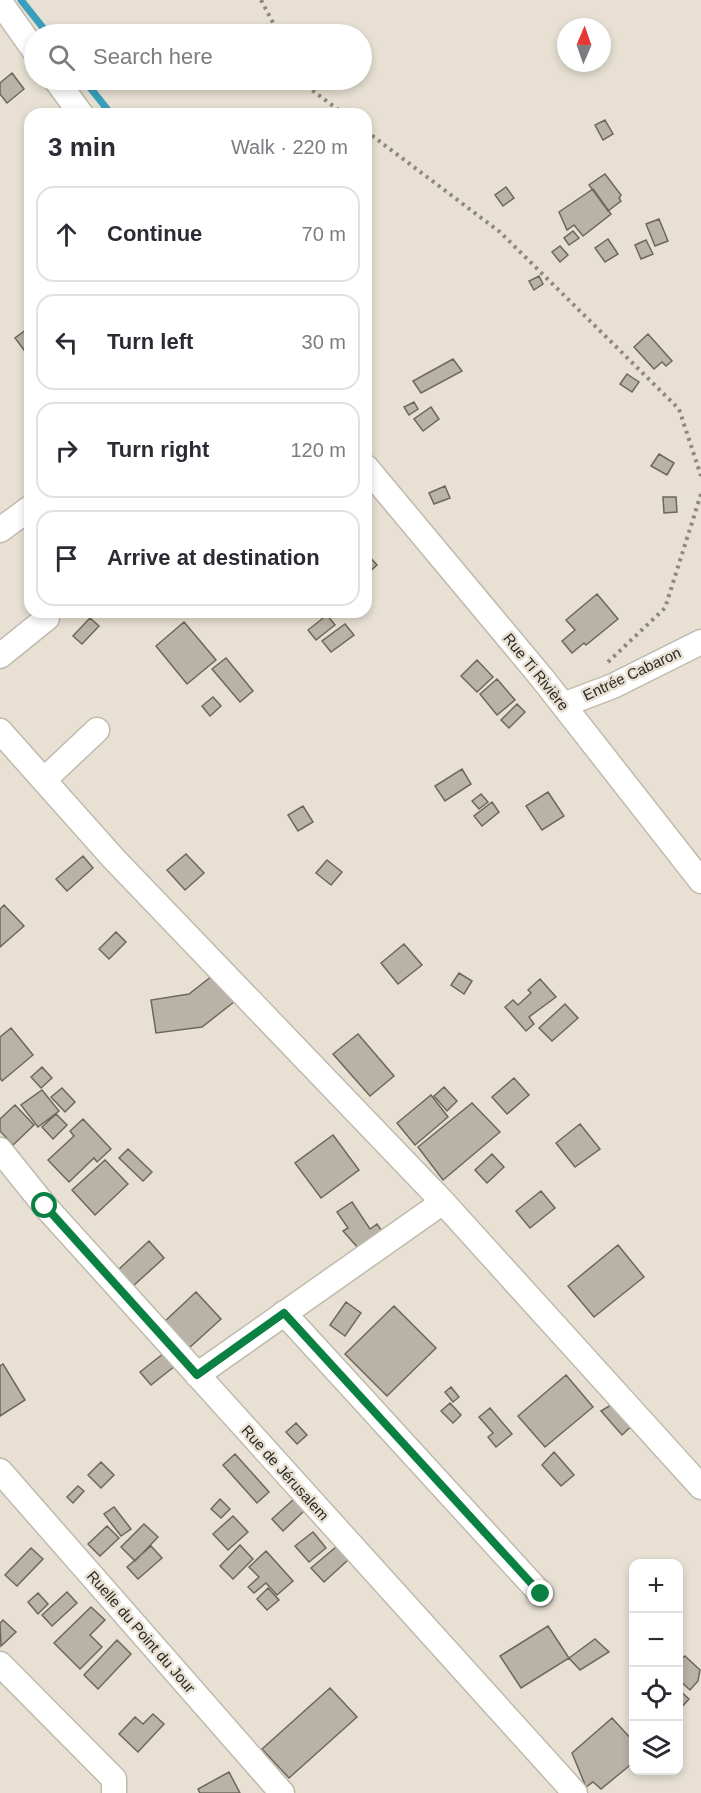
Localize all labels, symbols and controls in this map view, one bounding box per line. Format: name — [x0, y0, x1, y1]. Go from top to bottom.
north arrow — [557, 18, 611, 72]
search box — [24, 24, 372, 90]
icon: search — [45, 41, 78, 74]
text: Search here — [93, 44, 213, 69]
text: 3 min — [48, 132, 116, 162]
text: Walk · 220 m — [231, 136, 348, 158]
icon: ahead — [50, 218, 83, 251]
text: Continue — [107, 221, 202, 246]
text: 70 m — [302, 223, 346, 245]
icon: left — [50, 326, 83, 359]
text: Turn left — [107, 329, 193, 354]
text: 30 m — [302, 331, 346, 353]
icon: right — [50, 434, 83, 467]
text: Turn right — [107, 437, 209, 462]
text: 120 m — [290, 439, 346, 461]
icon: arrive — [50, 542, 83, 575]
text: Arrive at destination — [107, 545, 320, 570]
street label: Rue Ti Rivière — [500, 630, 573, 714]
street label: Entrée Cabaron — [580, 643, 683, 704]
route start — [31, 1192, 57, 1218]
street label: Rue de Jérusalem — [238, 1422, 332, 1524]
map controls — [629, 1559, 683, 1775]
button: + — [629, 1559, 683, 1613]
street label: Ruelle du Point du Jour — [84, 1567, 199, 1696]
route end — [527, 1580, 553, 1606]
button: − — [629, 1613, 683, 1667]
button: locate — [629, 1667, 683, 1721]
button: layers — [629, 1721, 683, 1775]

